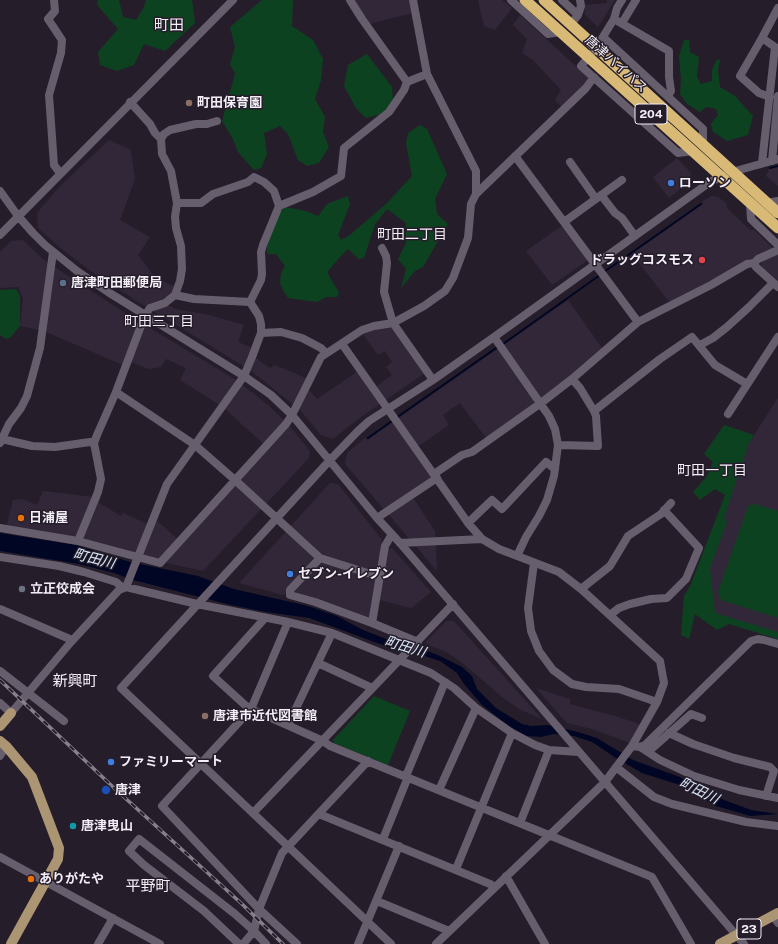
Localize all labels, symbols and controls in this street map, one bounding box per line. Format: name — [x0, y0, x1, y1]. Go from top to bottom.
district label: 町田 — [154, 16, 184, 34]
street label: 唐津バイパス — [582, 32, 650, 96]
place label: 町田保育園 — [197, 95, 262, 111]
marker: 町田保育園 — [184, 98, 194, 108]
road number: 204 — [635, 104, 667, 124]
place label: ローソン — [679, 175, 731, 191]
marker: ローソン — [666, 178, 676, 188]
district label: 町田二丁目 — [377, 227, 447, 243]
place label: ドラッグコスモス — [590, 252, 694, 268]
marker: ドラッグコスモス — [697, 255, 707, 265]
place label: 唐津町田郵便局 — [71, 275, 162, 291]
marker: 唐津町田郵便局 — [58, 278, 68, 288]
district label: 町田三丁目 — [124, 314, 194, 330]
district label: 町田一丁目 — [677, 463, 747, 479]
place label: 日浦屋 — [29, 510, 68, 526]
marker: 日浦屋 — [16, 513, 26, 523]
water label: 町田川 — [72, 546, 116, 572]
place label: セブン-イレブン — [298, 566, 394, 582]
marker: セブン-イレブン — [285, 569, 295, 579]
place label: 立正佼成会 — [30, 581, 95, 597]
marker: 立正佼成会 — [17, 584, 27, 594]
water label: 町田川 — [382, 633, 428, 661]
district label: 新興町 — [53, 672, 97, 690]
place label: 唐津市近代図書館 — [213, 708, 317, 724]
marker: 唐津市近代図書館 — [200, 711, 210, 721]
place label: ファミリーマート — [119, 754, 223, 770]
marker: ファミリーマート — [106, 757, 116, 767]
water label: 町田川 — [676, 774, 722, 808]
place label: 唐津 — [115, 782, 141, 798]
marker: 唐津 — [100, 784, 112, 796]
place label: 唐津曳山 — [81, 818, 133, 834]
marker: 唐津曳山 — [68, 821, 78, 831]
place label: ありがたや — [39, 871, 104, 887]
marker: ありがたや — [26, 874, 36, 884]
district label: 平野町 — [126, 877, 170, 895]
road number: 23 — [737, 919, 761, 939]

